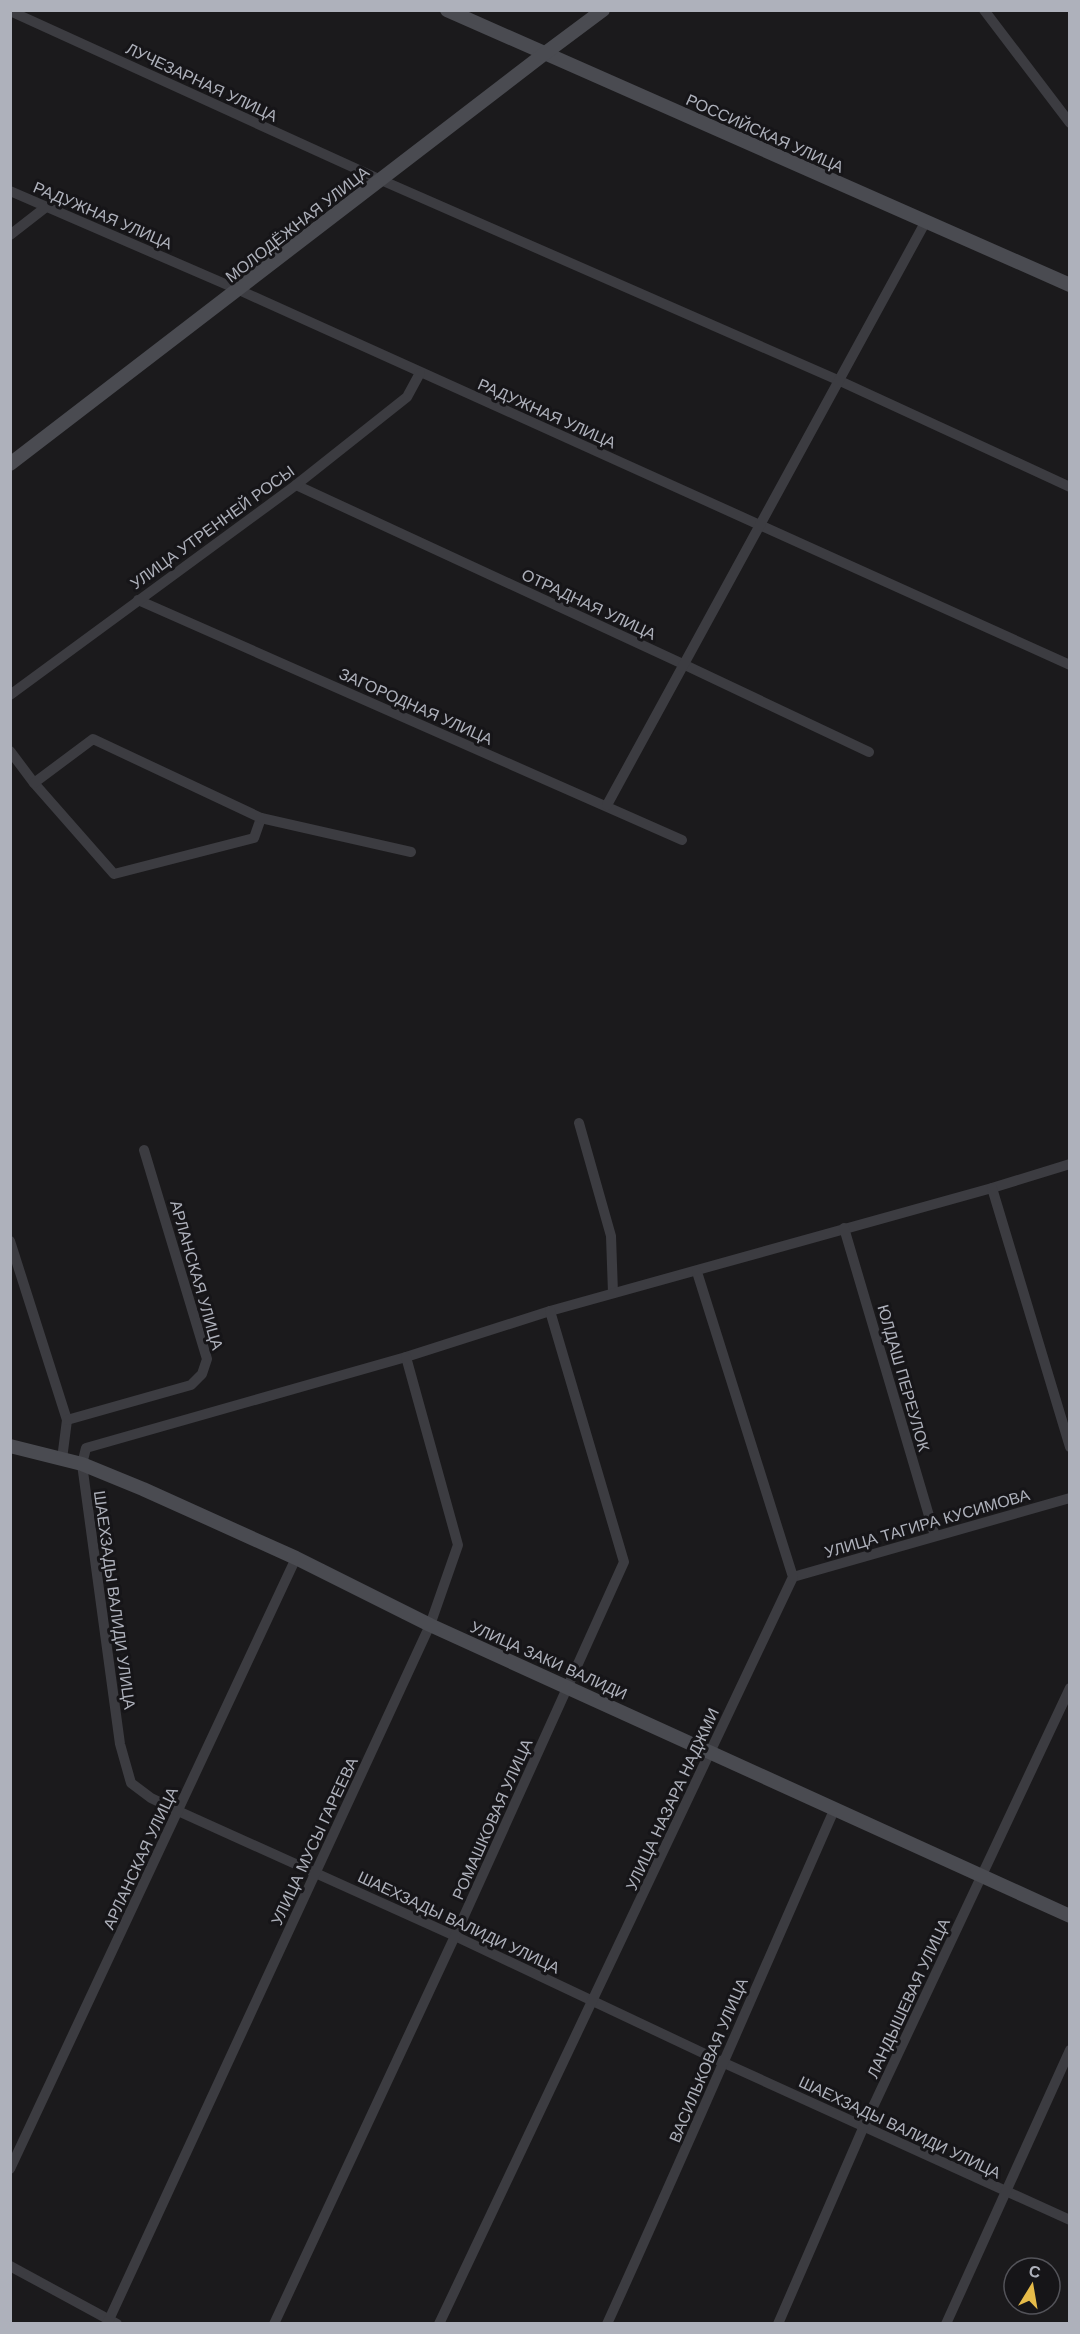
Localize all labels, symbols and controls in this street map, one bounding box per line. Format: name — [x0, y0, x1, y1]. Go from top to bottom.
street label: ЛУЧЕЗАРНАЯ УЛИЦА — [123, 40, 280, 125]
street label: РОССИЙСКАЯ УЛИЦА — [683, 90, 847, 176]
street label: МОЛОДЁЖНАЯ УЛИЦА — [222, 163, 372, 286]
street label: РАДУЖНАЯ УЛИЦА — [31, 179, 175, 253]
street label: РАДУЖНАЯ УЛИЦА — [475, 375, 619, 452]
street label: УЛИЦА УТРЕННЕЙ РОСЫ — [127, 462, 297, 592]
street label: ОТРАДНАЯ УЛИЦА — [519, 566, 659, 643]
street label: ЗАГОРОДНАЯ УЛИЦА — [336, 665, 495, 748]
street label: АРЛАНСКАЯ УЛИЦА — [167, 1198, 226, 1352]
street label: ЮЛДАШ ПЕРЕУЛОК — [874, 1303, 933, 1454]
street label: УЛИЦА ТАГИРА КУСИМОВА — [823, 1486, 1032, 1561]
street label: ШАЕХЗАДЫ ВАЛИДИ УЛИЦА — [91, 1490, 138, 1711]
street label: УЛИЦА ЗАКИ ВАЛИДИ — [468, 1618, 630, 1703]
street label: УЛИЦА НАЗАРА НАДЖМИ — [623, 1705, 722, 1893]
street label: РОМАШКОВАЯ УЛИЦА — [449, 1736, 536, 1902]
street label: УЛИЦА МУСЫ ГАРЕЕВА — [268, 1754, 361, 1928]
street label: АРЛАНСКАЯ УЛИЦА — [100, 1784, 181, 1932]
street label: ШАЕХЗАДЫ ВАЛИДИ УЛИЦА — [355, 1868, 563, 1977]
street label: ЛАНДЫШЕВАЯ УЛИЦА — [864, 1915, 953, 2081]
street label: ВАСИЛЬКОВАЯ УЛИЦА — [666, 1975, 751, 2145]
street label: ШАЕХЗАДЫ ВАЛИДИ УЛИЦА — [796, 2073, 1004, 2182]
north arrow — [1002, 2256, 1062, 2316]
text: С — [1027, 2262, 1042, 2281]

